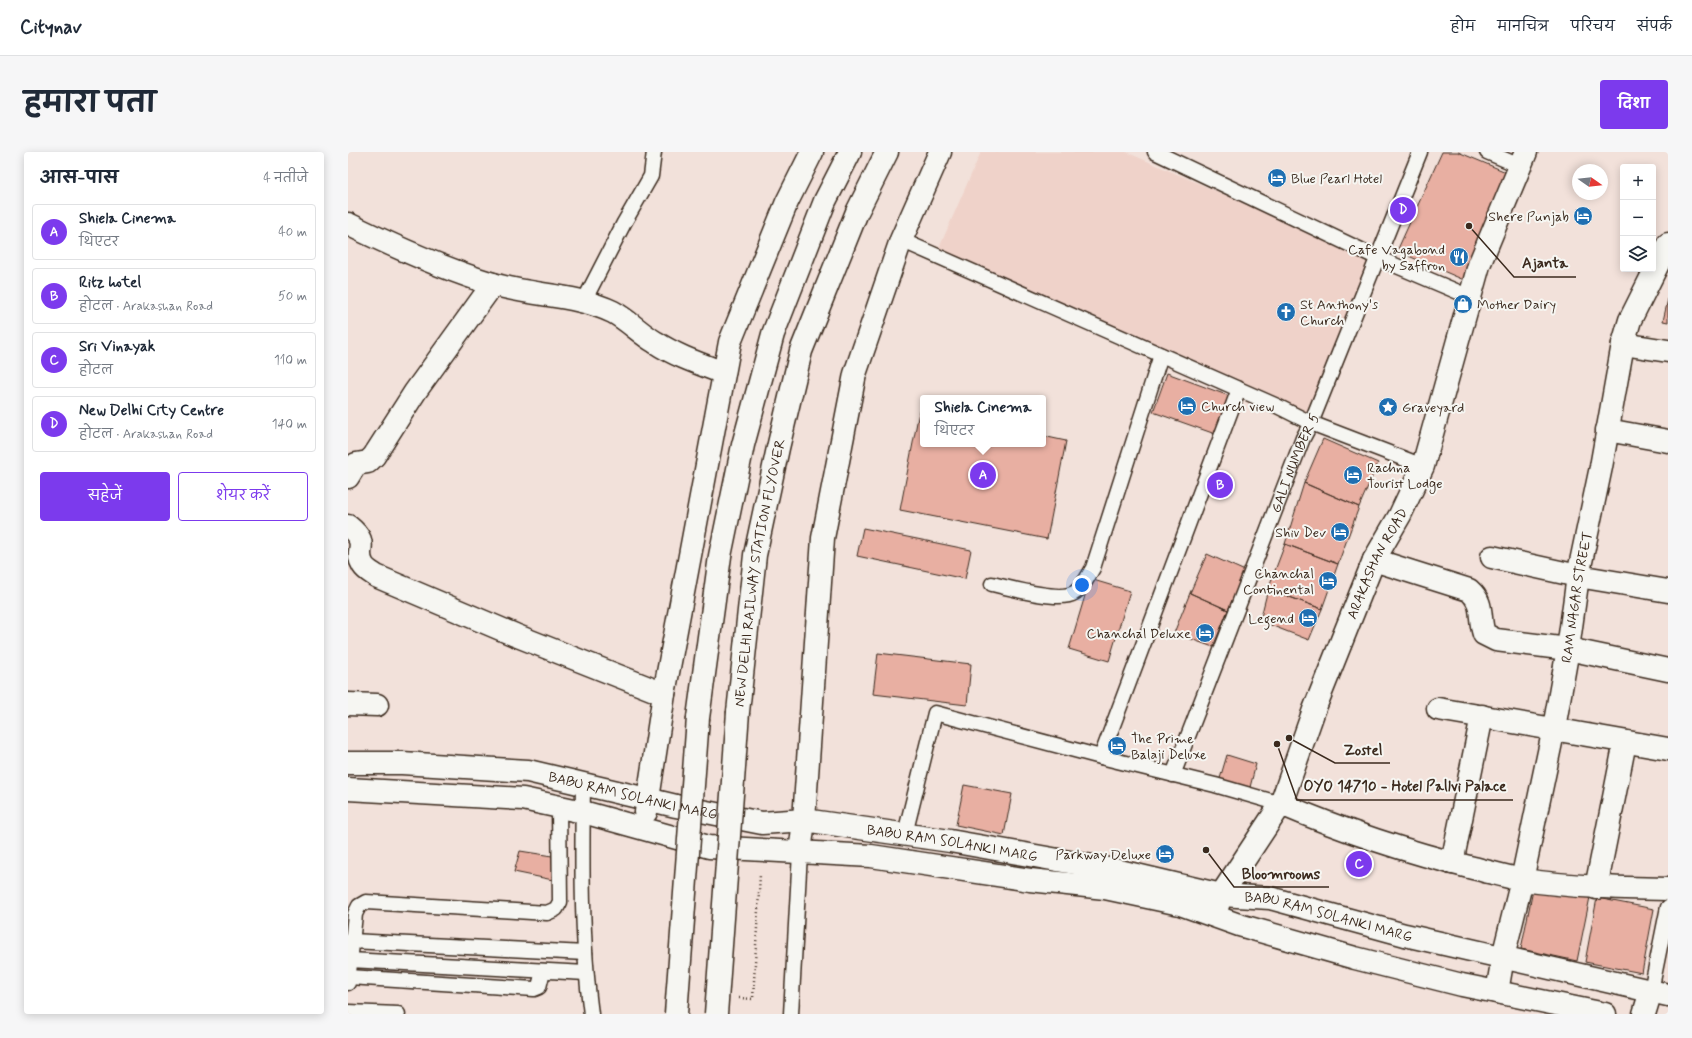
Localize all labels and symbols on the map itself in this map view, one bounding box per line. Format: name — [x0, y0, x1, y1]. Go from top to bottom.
north arrow — [1572, 164, 1608, 200]
hotel icon: Blue Pearl Hotel — [1266, 167, 1288, 189]
place label: Blue Pearl Hotel — [1291, 170, 1382, 188]
pin: D — [1390, 195, 1416, 225]
hotel icon: Shere Punjab — [1572, 205, 1594, 227]
place label: Shere Punjab — [1488, 208, 1569, 226]
place label: Cafe Vagabond by Saffron — [1348, 241, 1445, 275]
restaurant icon: Cafe Vagabond by Saffron — [1448, 246, 1470, 268]
callout: Ajanta — [1514, 250, 1576, 277]
text: Ajanta — [1522, 254, 1569, 274]
shop icon: Mother Dairy — [1452, 293, 1474, 315]
place label: St Anthony's Church — [1300, 296, 1378, 330]
place label: Mother Dairy — [1477, 296, 1556, 314]
church icon: St Anthony's Church — [1275, 301, 1297, 323]
hotel icon: Church view — [1176, 395, 1198, 417]
place icon: Graveyard — [1377, 396, 1399, 418]
place label: Church view — [1201, 398, 1274, 416]
place label: Graveyard — [1402, 399, 1464, 417]
street label: GALI NUMBER 5 — [1267, 411, 1324, 515]
street label: NEW DELHI RAILWAY STATION FLYOVER — [731, 437, 790, 708]
place label: Rachna Tourist Lodge — [1367, 459, 1443, 494]
pin: A — [970, 460, 996, 490]
hotel icon: Rachna Tourist Lodge — [1342, 464, 1364, 486]
pin: B — [1207, 470, 1233, 500]
street label: ARAKASHAN ROAD — [1343, 505, 1412, 622]
hotel icon: Shiv Dev — [1329, 521, 1351, 543]
place label: Shiv Dev — [1275, 524, 1326, 542]
street label: RAM NAGAR STREET — [1558, 530, 1597, 664]
place label: Chanchal Continental — [1243, 565, 1314, 599]
hotel icon: Chanchal Continental — [1317, 570, 1339, 592]
your location — [1072, 575, 1092, 595]
hotel icon: Legend — [1297, 607, 1319, 629]
place label: Legend — [1248, 610, 1294, 630]
hotel icon: Chanchal Deluxe — [1194, 622, 1216, 644]
place label: Chanchal Deluxe — [1087, 625, 1191, 643]
place label: The Prime Balaji Deluxe — [1131, 730, 1207, 764]
hotel icon: The Prime Balaji Deluxe — [1106, 735, 1128, 757]
callout: Zostel — [1335, 736, 1390, 763]
text: Zostel — [1343, 741, 1383, 761]
street label: BABU RAM SOLANKI MARG — [546, 768, 719, 824]
callout: OYO 14710 - Hotel Pallvi Palace — [1297, 773, 1513, 800]
text: OYO 14710 - Hotel Pallvi Palace — [1304, 777, 1507, 797]
street label: BABU RAM SOLANKI MARG — [865, 821, 1039, 866]
hotel icon: Parkway Deluxe — [1154, 843, 1176, 865]
place label: Parkway Deluxe — [1056, 846, 1151, 864]
pin: C — [1346, 849, 1372, 879]
callout: Bloomrooms — [1234, 860, 1329, 887]
text: Bloomrooms — [1242, 865, 1321, 885]
street label: BABU RAM SOLANKI MARG — [1244, 888, 1414, 946]

